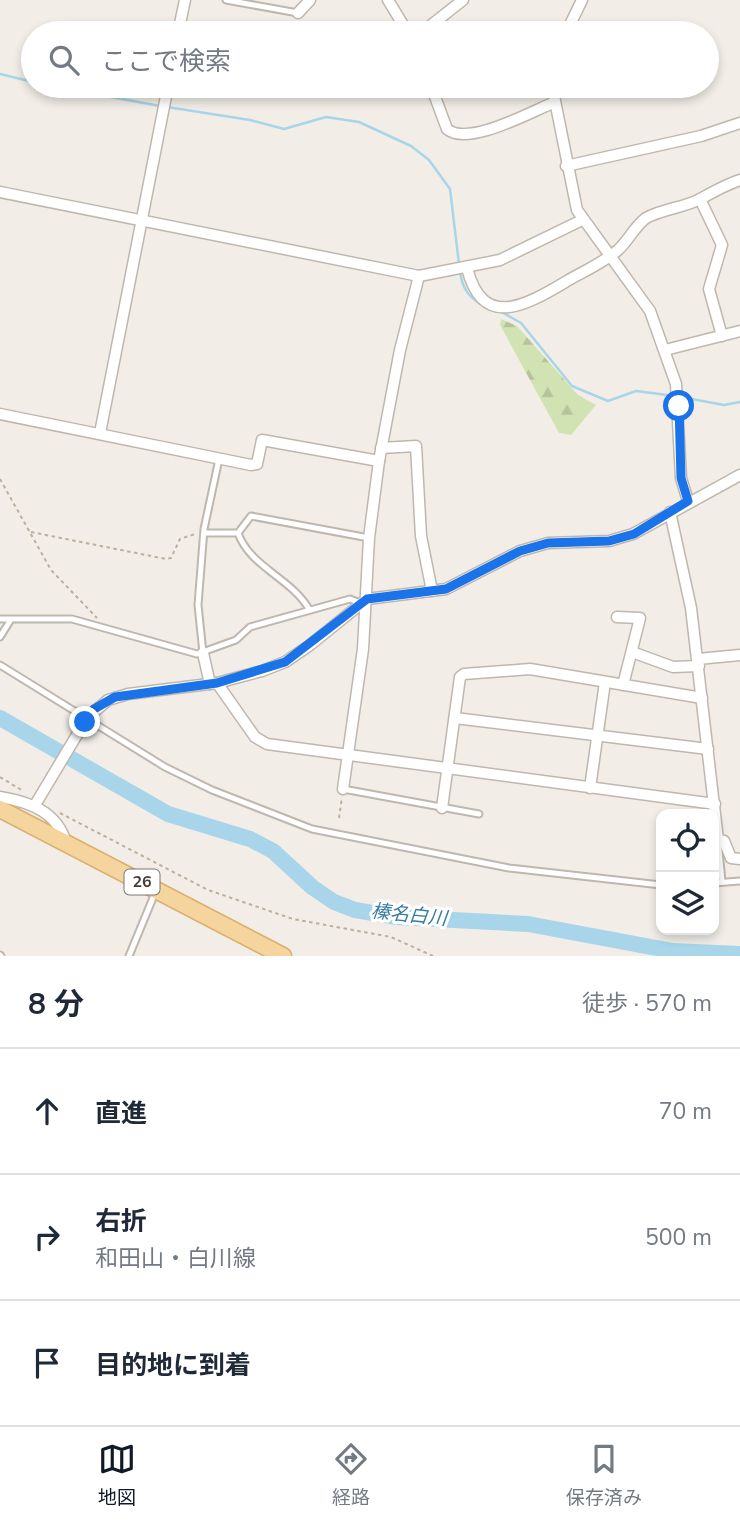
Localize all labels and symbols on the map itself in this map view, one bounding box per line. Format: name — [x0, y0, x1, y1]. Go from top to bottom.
route start — [663, 390, 694, 421]
route end — [69, 706, 100, 737]
road number: 26 — [124, 870, 160, 894]
water label: 榛名白川 — [370, 898, 450, 932]

